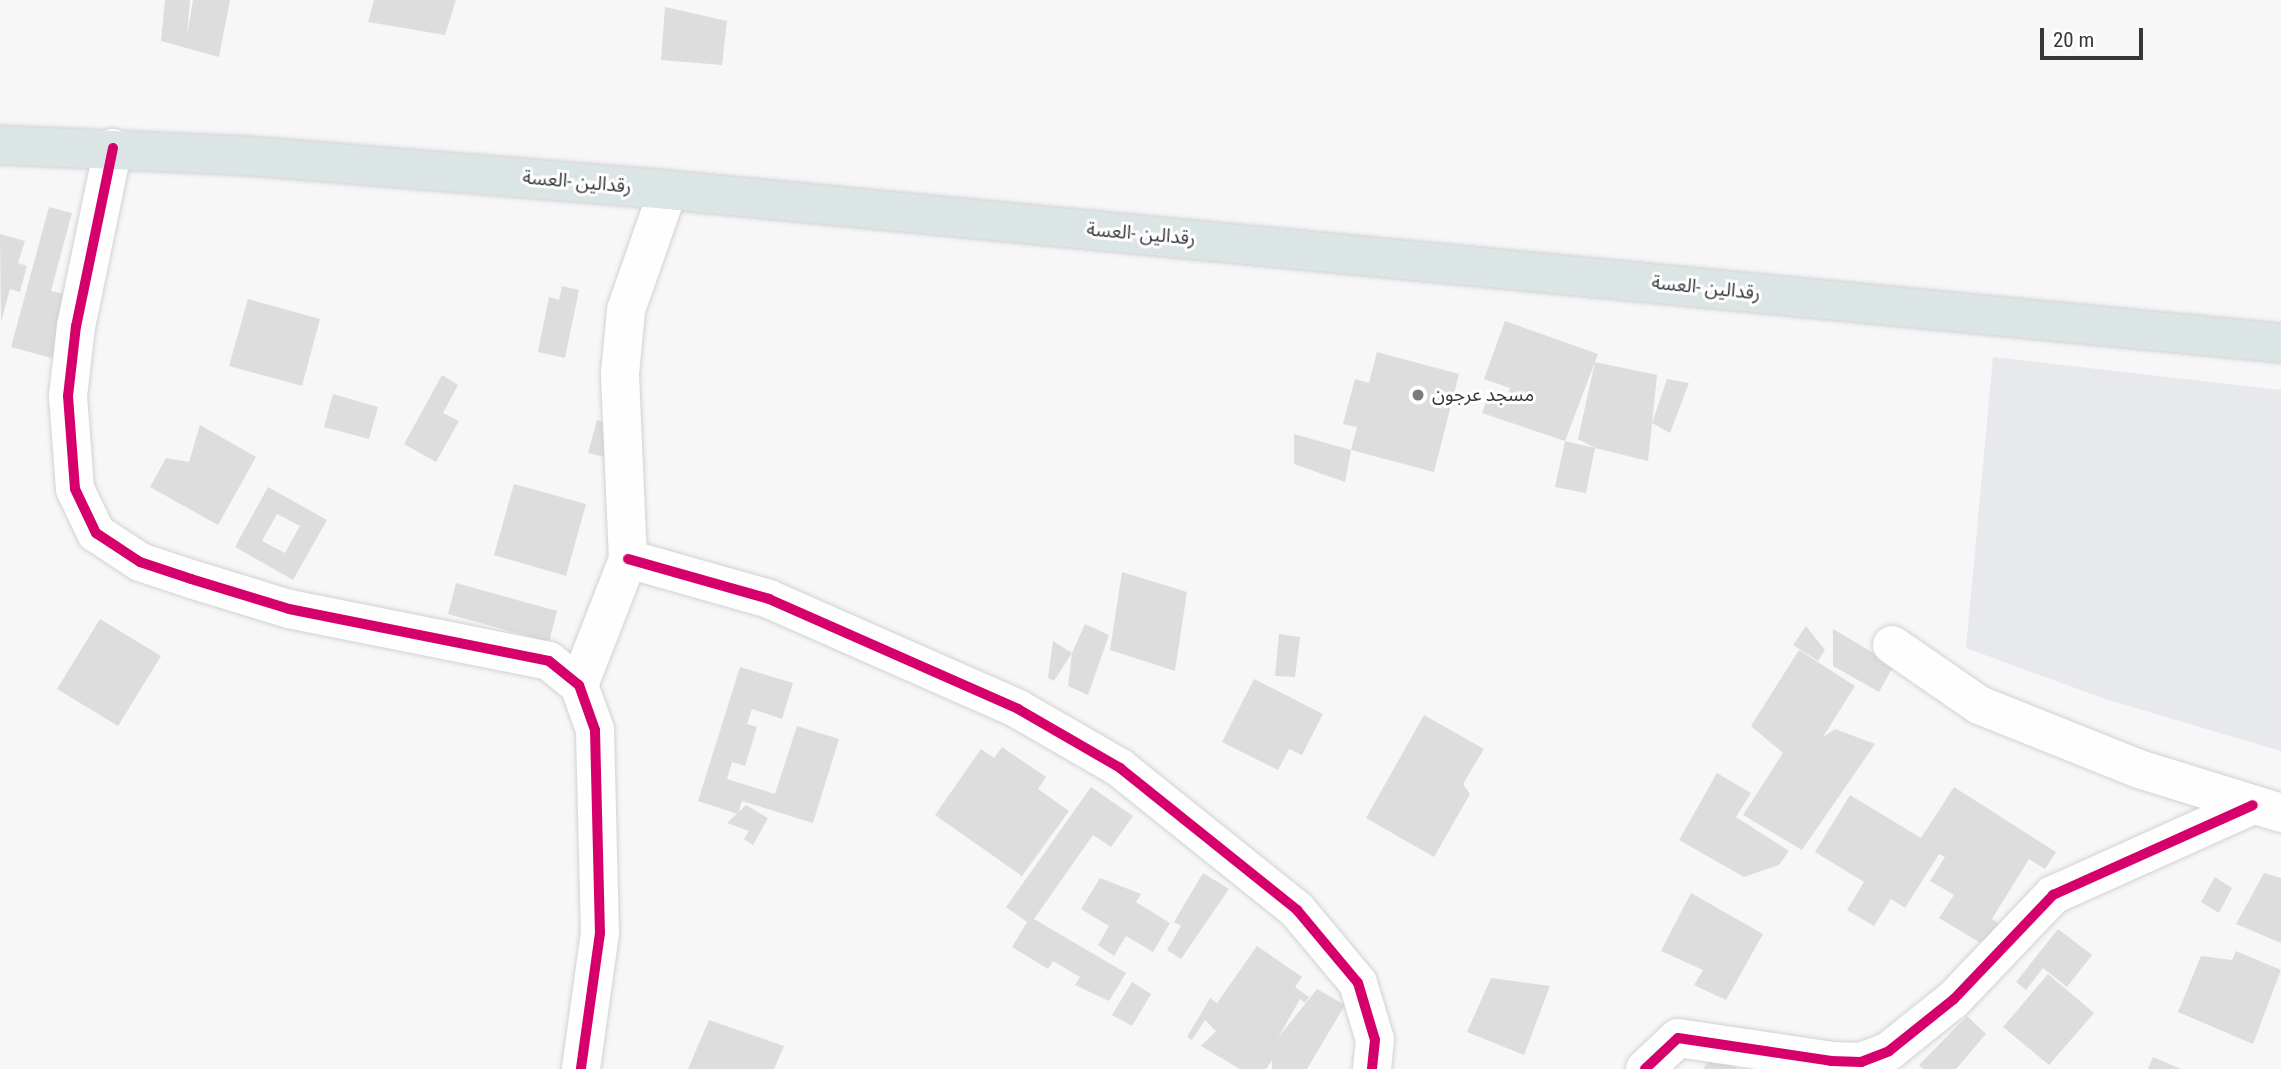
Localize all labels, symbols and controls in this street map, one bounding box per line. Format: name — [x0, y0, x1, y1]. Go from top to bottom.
scale bar — [2043, 14, 2146, 58]
text: 20 m — [2053, 28, 2094, 52]
street label: رقدالين -العسة — [522, 166, 632, 198]
street label: رقدالين -العسة — [1086, 218, 1196, 250]
street label: رقدالين -العسة — [1650, 271, 1762, 305]
place label: مسجد عرجون — [1432, 384, 1534, 406]
marker: مسجد عرجون — [1410, 387, 1426, 403]

